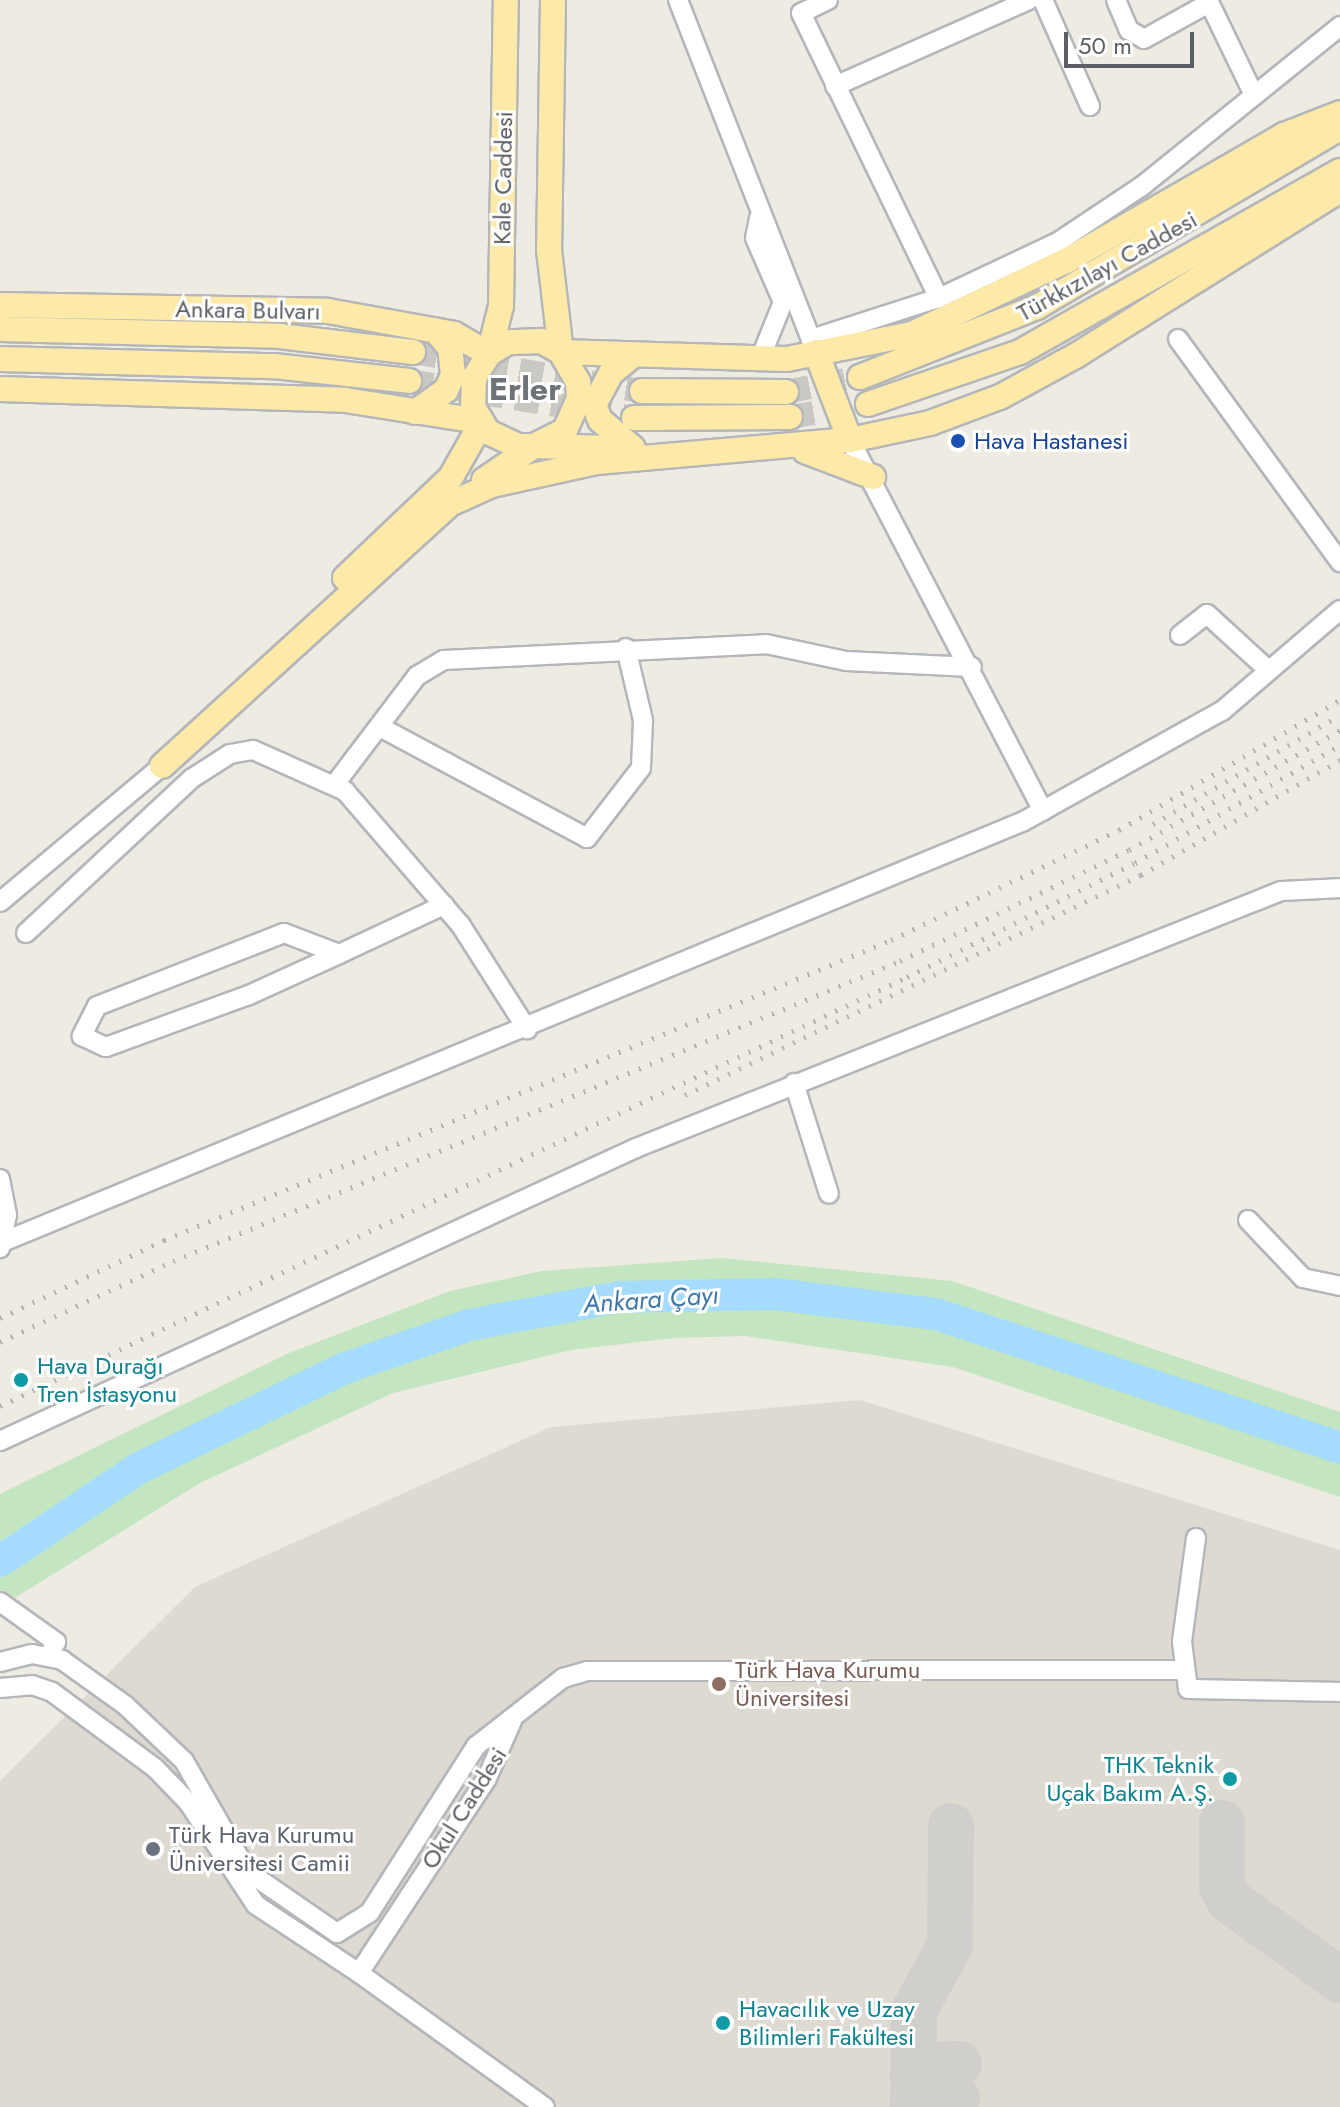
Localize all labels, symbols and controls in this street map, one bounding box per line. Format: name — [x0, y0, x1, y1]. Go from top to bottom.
scale bar — [1068, 16, 1198, 66]
text: 50 m — [1078, 28, 1132, 63]
street label: Kale Caddesi — [487, 111, 519, 245]
street label: Türkkızılayı Caddesi — [1012, 205, 1202, 327]
street label: Ankara Bulvarı — [175, 294, 321, 326]
district label: Erler — [489, 370, 561, 408]
place label: Hava Hastanesi — [974, 427, 1128, 455]
marker: Hava Hastanesi — [949, 432, 967, 450]
water label: Ankara Çayı — [582, 1280, 720, 1320]
place label: Hava Durağı Tren İstasyonu — [37, 1352, 177, 1408]
marker: Hava Durağı Tren İstasyonu — [12, 1371, 30, 1389]
place label: Türk Hava Kurumu Üniversitesi — [735, 1656, 920, 1712]
marker: Türk Hava Kurumu Üniversitesi — [710, 1675, 728, 1693]
street label: Okul Caddesi — [415, 1742, 513, 1874]
place label: THK Teknik Uçak Bakım A.Ş. — [1046, 1751, 1214, 1807]
marker: THK Teknik Uçak Bakım A.Ş. — [1221, 1770, 1239, 1788]
place label: Türk Hava Kurumu Üniversitesi Camii — [169, 1821, 354, 1877]
marker: Türk Hava Kurumu Üniversitesi Camii — [144, 1840, 162, 1858]
place label: Havacılık ve Uzay Bilimleri Fakültesi — [739, 1995, 915, 2051]
marker: Havacılık ve Uzay Bilimleri Fakültesi — [714, 2014, 732, 2032]

